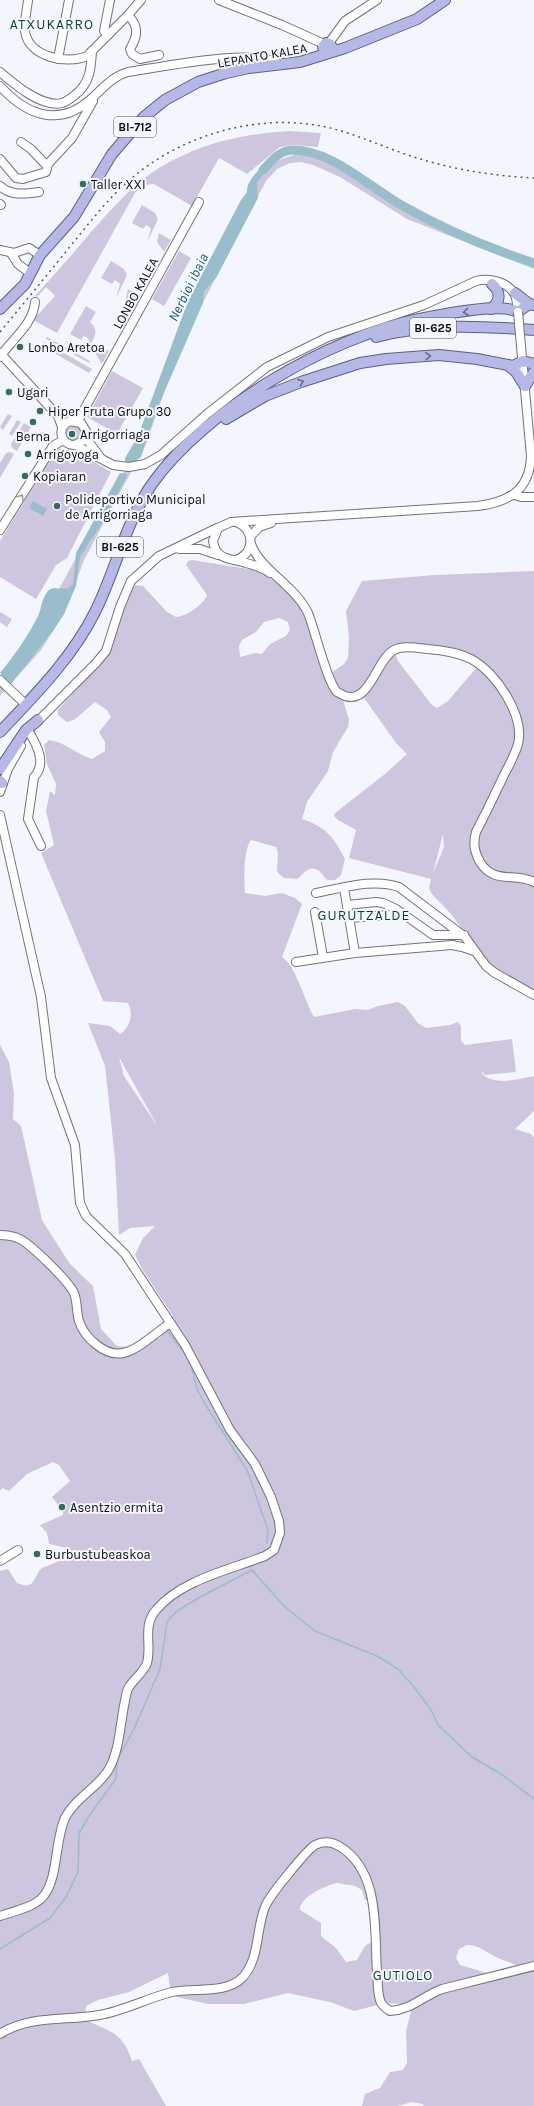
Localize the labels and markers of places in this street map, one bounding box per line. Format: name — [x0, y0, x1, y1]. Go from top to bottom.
place label: Taller XXI — [91, 177, 146, 192]
marker: Taller XXI — [78, 179, 88, 189]
place label: Lonbo Aretoa — [28, 340, 105, 355]
marker: Lonbo Aretoa — [15, 342, 25, 352]
place label: Ugari — [17, 385, 49, 400]
marker: Ugari — [4, 387, 14, 397]
place label: Hiper Fruta Grupo 30 — [48, 404, 172, 419]
marker: Hiper Fruta Grupo 30 — [35, 406, 45, 416]
marker: Berna — [28, 417, 38, 427]
place label: Arrigorriaga — [80, 427, 150, 442]
place label: Berna — [16, 429, 50, 444]
marker: Arrigorriaga — [67, 429, 77, 439]
place label: Arrigoyoga — [36, 447, 99, 462]
marker: Arrigoyoga — [23, 449, 33, 459]
place label: Kopiaran — [33, 469, 86, 484]
marker: Kopiaran — [20, 471, 30, 481]
place label: Polideportivo Municipal de Arrigorriaga — [65, 492, 206, 522]
marker: Polideportivo Municipal de Arrigorriaga — [52, 501, 62, 511]
place label: Asentzio ermita — [70, 1500, 163, 1515]
marker: Asentzio ermita — [57, 1502, 67, 1512]
place label: Burbustubeaskoa — [45, 1547, 151, 1562]
marker: Burbustubeaskoa — [32, 1549, 42, 1559]

